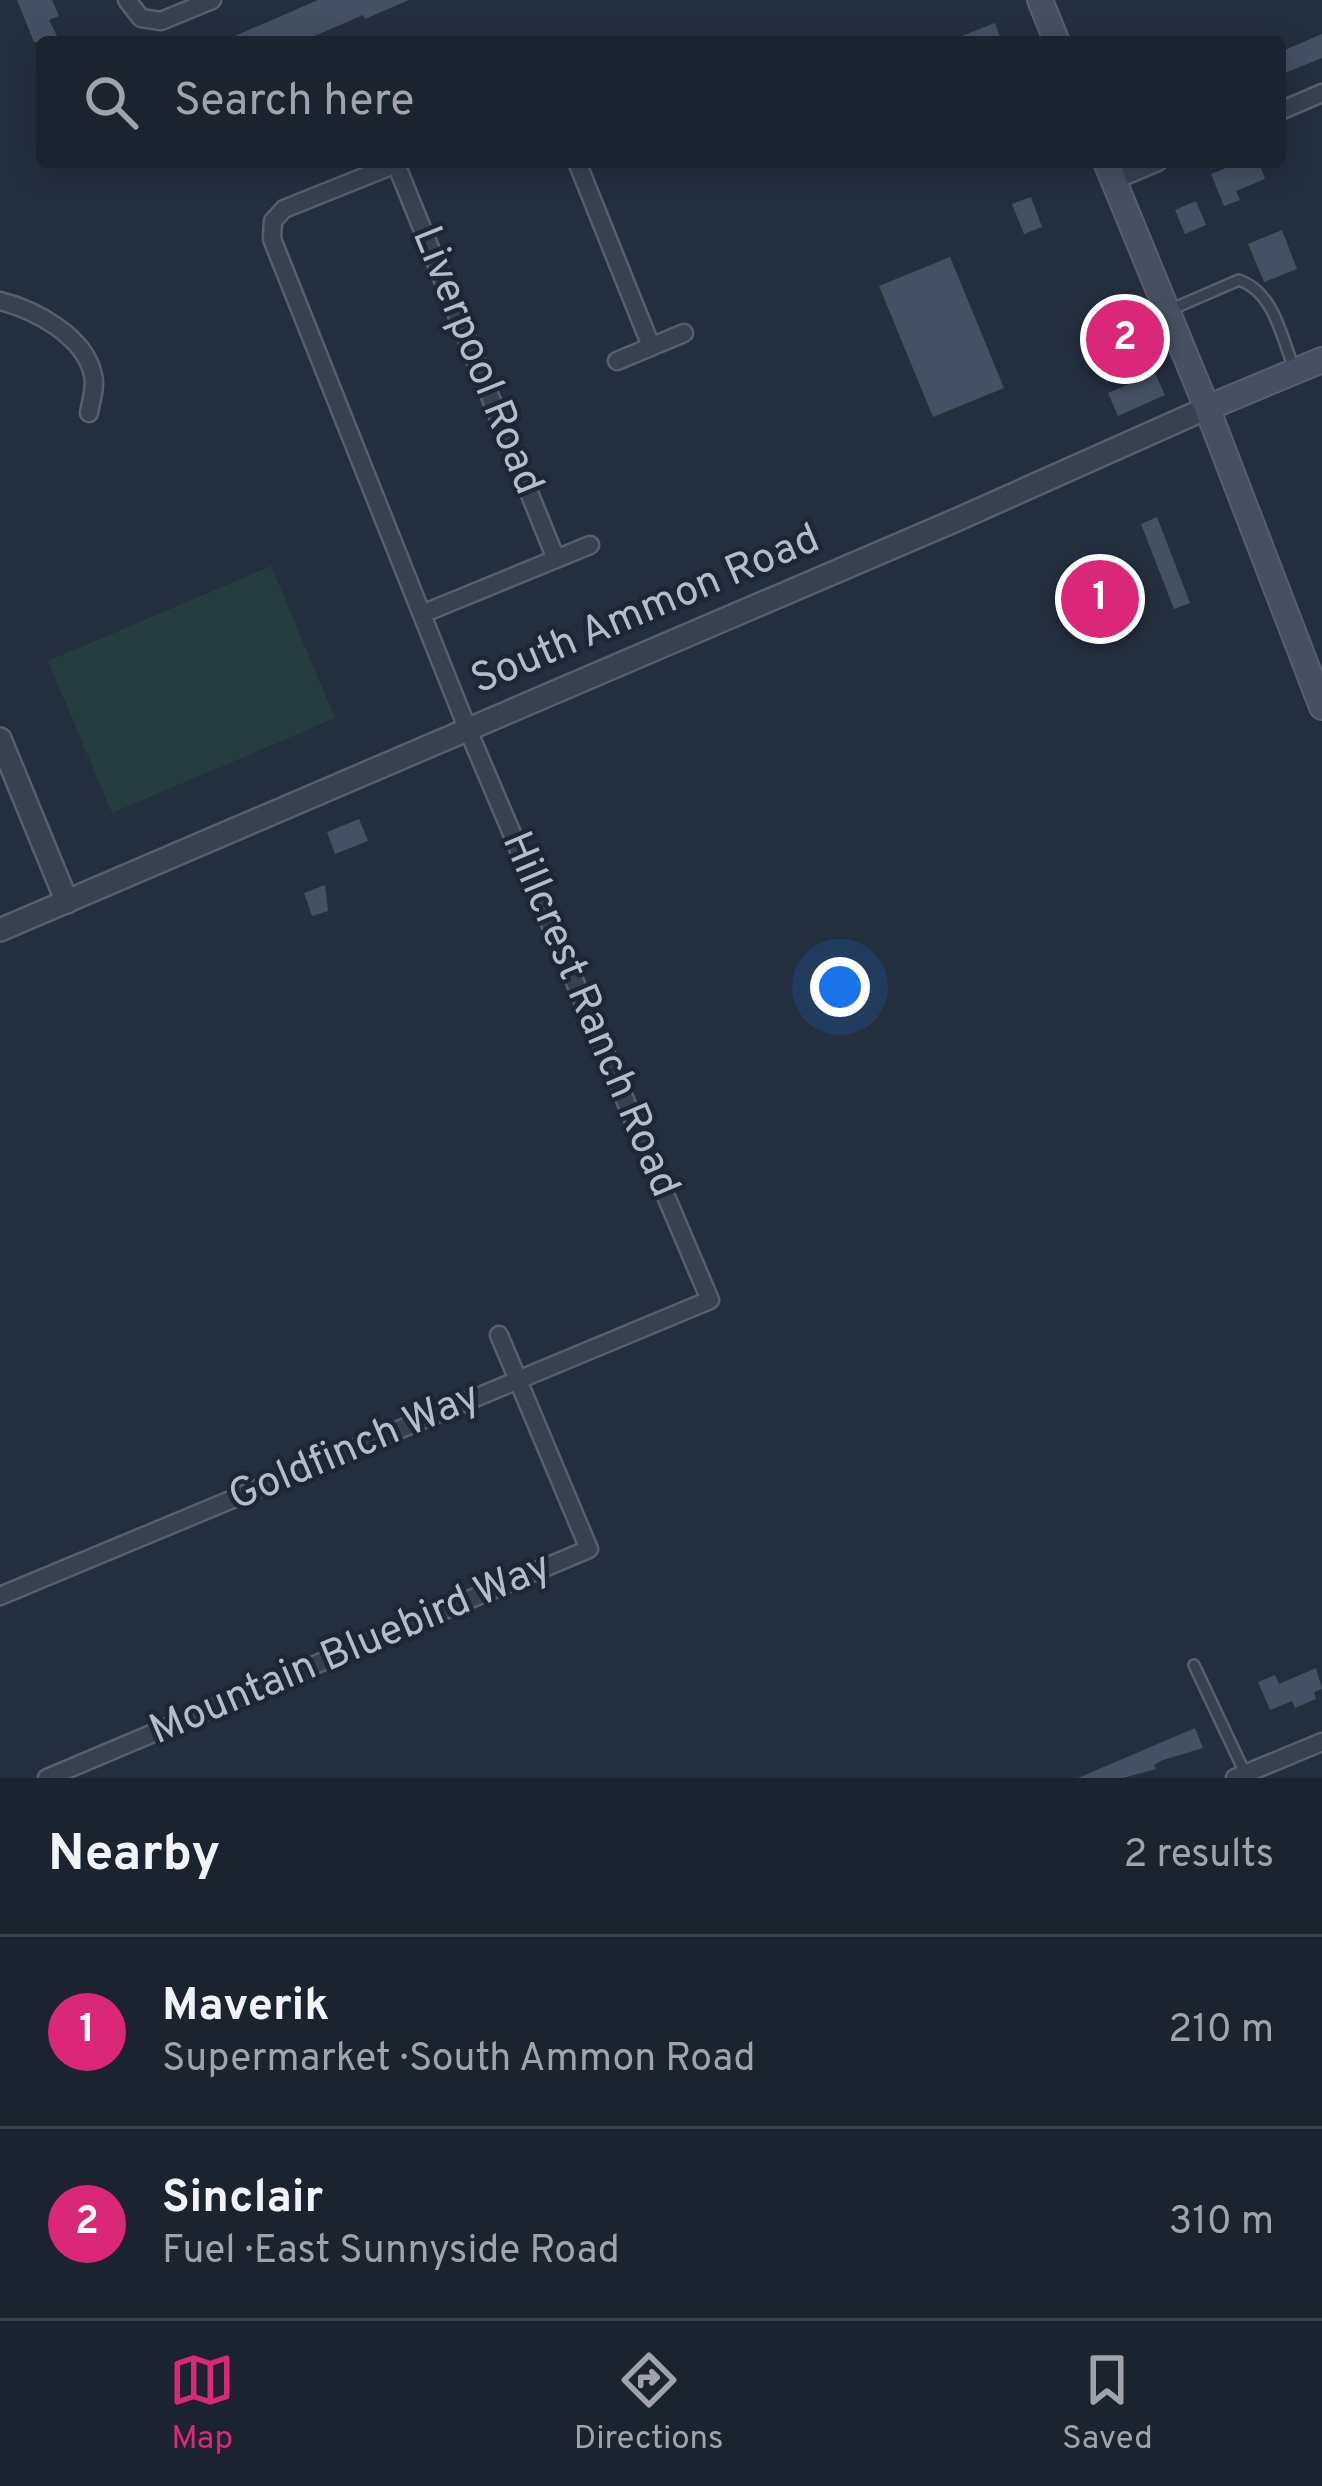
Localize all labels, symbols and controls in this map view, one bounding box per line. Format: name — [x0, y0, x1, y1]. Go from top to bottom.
search box — [36, 36, 1286, 168]
icon: search — [78, 69, 144, 135]
text: Search here — [174, 74, 414, 131]
street label: Liverpool Road — [398, 219, 554, 503]
pin: 2 — [1086, 294, 1164, 384]
street label: South Ammon Road — [464, 514, 828, 708]
pin: 1 — [1061, 554, 1139, 644]
street label: Hillcrest Ranch Road — [488, 824, 690, 1206]
your location — [810, 957, 870, 1017]
street label: Goldfinch Way — [221, 1371, 489, 1525]
street label: Mountain Bluebird Way — [142, 1541, 560, 1759]
text: Nearby — [48, 1824, 220, 1889]
text: 2 results — [1123, 1832, 1274, 1881]
text: Maverik — [162, 1979, 329, 2036]
text: 1 — [79, 2007, 95, 2056]
text: 210 m — [1168, 2007, 1274, 2056]
text: Supermarket · South Ammon Road — [162, 2036, 756, 2085]
text: Sinclair — [162, 2171, 323, 2228]
text: 2 — [75, 2199, 99, 2248]
text: 310 m — [1169, 2199, 1274, 2248]
text: Fuel · East Sunnyside Road — [162, 2228, 620, 2277]
tab: Map — [169, 2347, 235, 2461]
tab: Directions — [574, 2347, 724, 2461]
tab: Saved — [1062, 2347, 1153, 2461]

